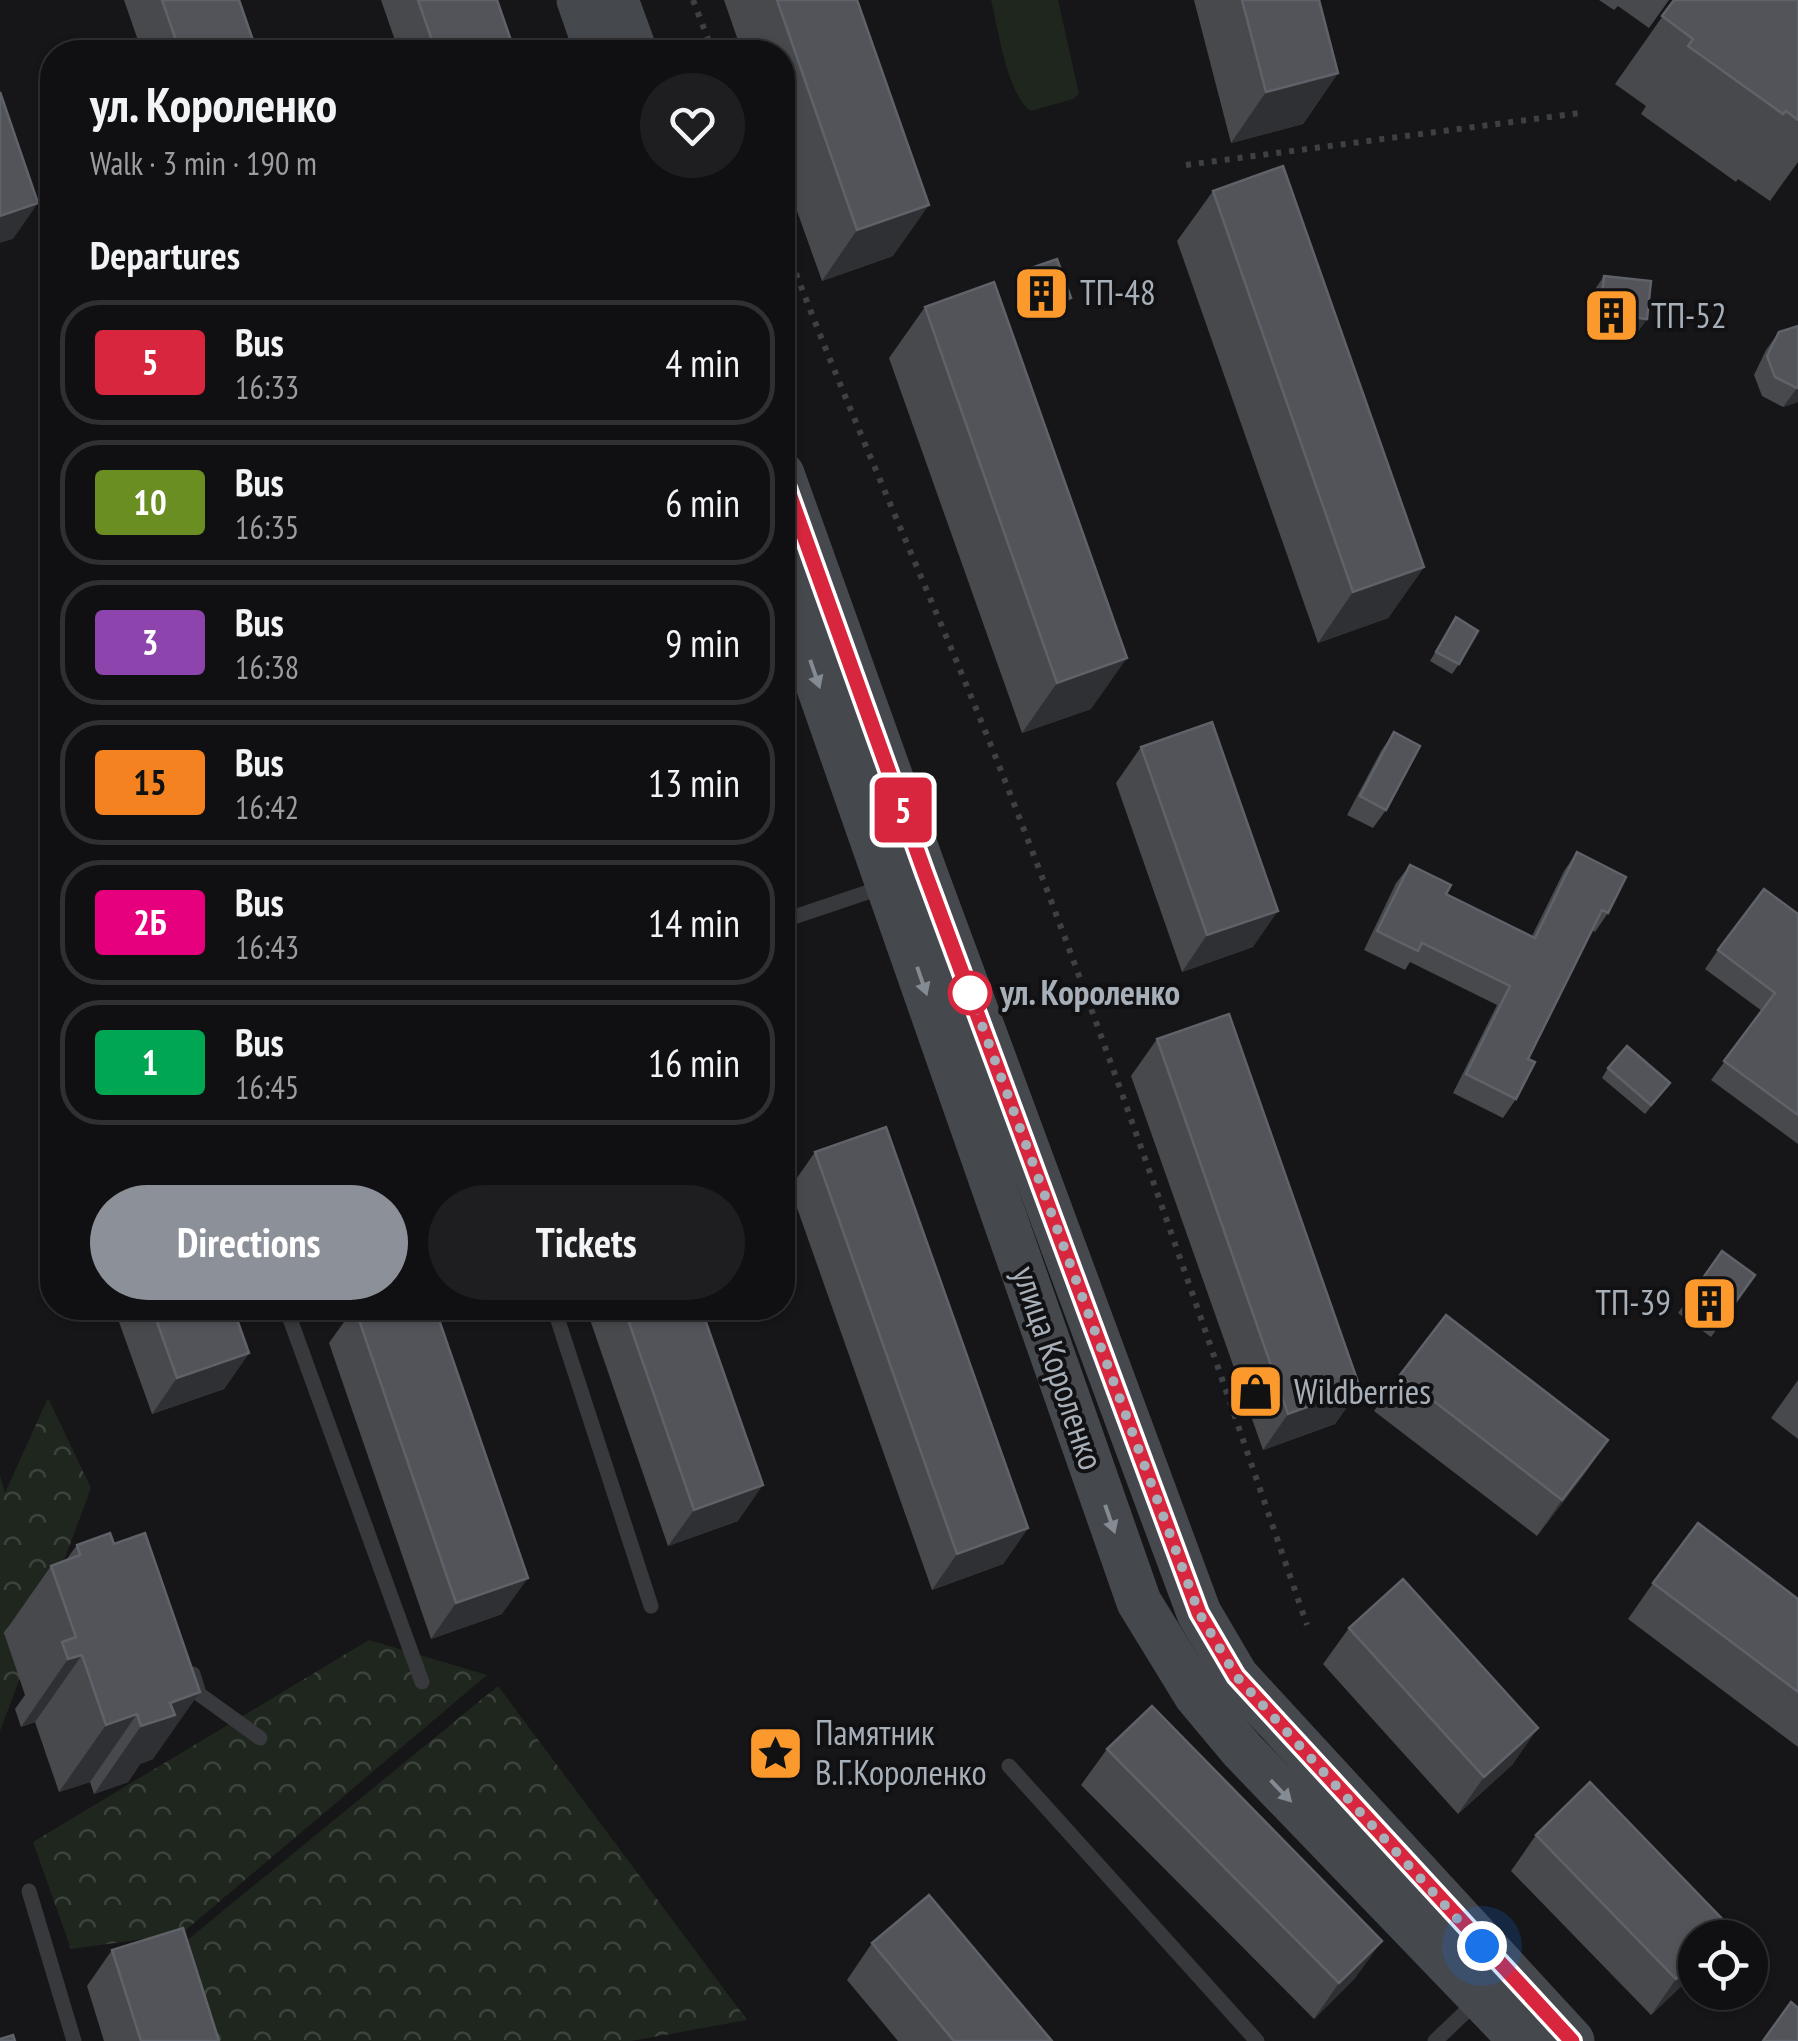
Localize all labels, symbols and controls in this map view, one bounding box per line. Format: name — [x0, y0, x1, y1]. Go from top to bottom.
text: ул. Короленко — [90, 73, 337, 135]
button: heart — [640, 73, 745, 178]
text: Walk · 3 min · 190 m — [90, 142, 317, 184]
text: Departures — [90, 230, 240, 279]
building icon: ТП-48 — [1011, 263, 1071, 323]
place label: ТП-48 — [1080, 269, 1156, 315]
building icon: ТП-52 — [1582, 286, 1642, 346]
place label: ТП-52 — [1651, 292, 1727, 338]
text: Bus — [235, 317, 284, 366]
text: 4 min — [665, 338, 740, 387]
text: 5 — [142, 339, 158, 385]
text: 16:33 — [235, 366, 299, 408]
text: Bus — [235, 457, 284, 506]
text: 6 min — [665, 478, 740, 527]
text: 10 — [133, 479, 167, 525]
text: 16:35 — [235, 506, 299, 548]
text: Bus — [235, 597, 284, 646]
text: 9 min — [665, 618, 740, 667]
text: 3 — [142, 619, 158, 665]
text: 16:38 — [235, 646, 299, 688]
one-way arrow — [808, 660, 823, 690]
text: Bus — [235, 737, 284, 786]
text: 13 min — [648, 758, 740, 807]
text: 15 — [133, 759, 167, 805]
line badge: 5 — [870, 778, 936, 842]
text: 16:42 — [235, 786, 299, 828]
text: 5 — [895, 787, 911, 833]
text: Bus — [235, 877, 284, 926]
text: 14 min — [648, 898, 740, 947]
text: 2Б — [133, 899, 167, 945]
text: 16:43 — [235, 926, 299, 968]
one-way arrow — [915, 967, 930, 997]
place label: ул. Короленко — [999, 969, 1180, 1015]
marker: ул. Короленко — [949, 972, 991, 1014]
text: Bus — [235, 1017, 284, 1066]
text: 16 min — [648, 1038, 740, 1087]
text: 1 — [142, 1039, 158, 1085]
text: 16:45 — [235, 1066, 299, 1108]
button: Directions — [90, 1185, 408, 1300]
button: Tickets — [428, 1185, 745, 1300]
street label: улица Короленко — [1003, 1260, 1115, 1476]
building icon: ТП-39 — [1680, 1273, 1740, 1333]
place label: ТП-39 — [1595, 1279, 1671, 1325]
shop icon: Wildberries — [1225, 1362, 1285, 1422]
place label: Wildberries — [1294, 1368, 1431, 1414]
one-way arrow — [1104, 1505, 1119, 1535]
place label: Памятник В.Г.Короленко — [815, 1709, 987, 1795]
place icon: Памятник В.Г.Короленко — [746, 1723, 806, 1783]
one-way arrow — [1269, 1779, 1292, 1803]
map controls — [1678, 1920, 1768, 2010]
button: locate — [1678, 1920, 1768, 2010]
your location — [1457, 1921, 1507, 1971]

